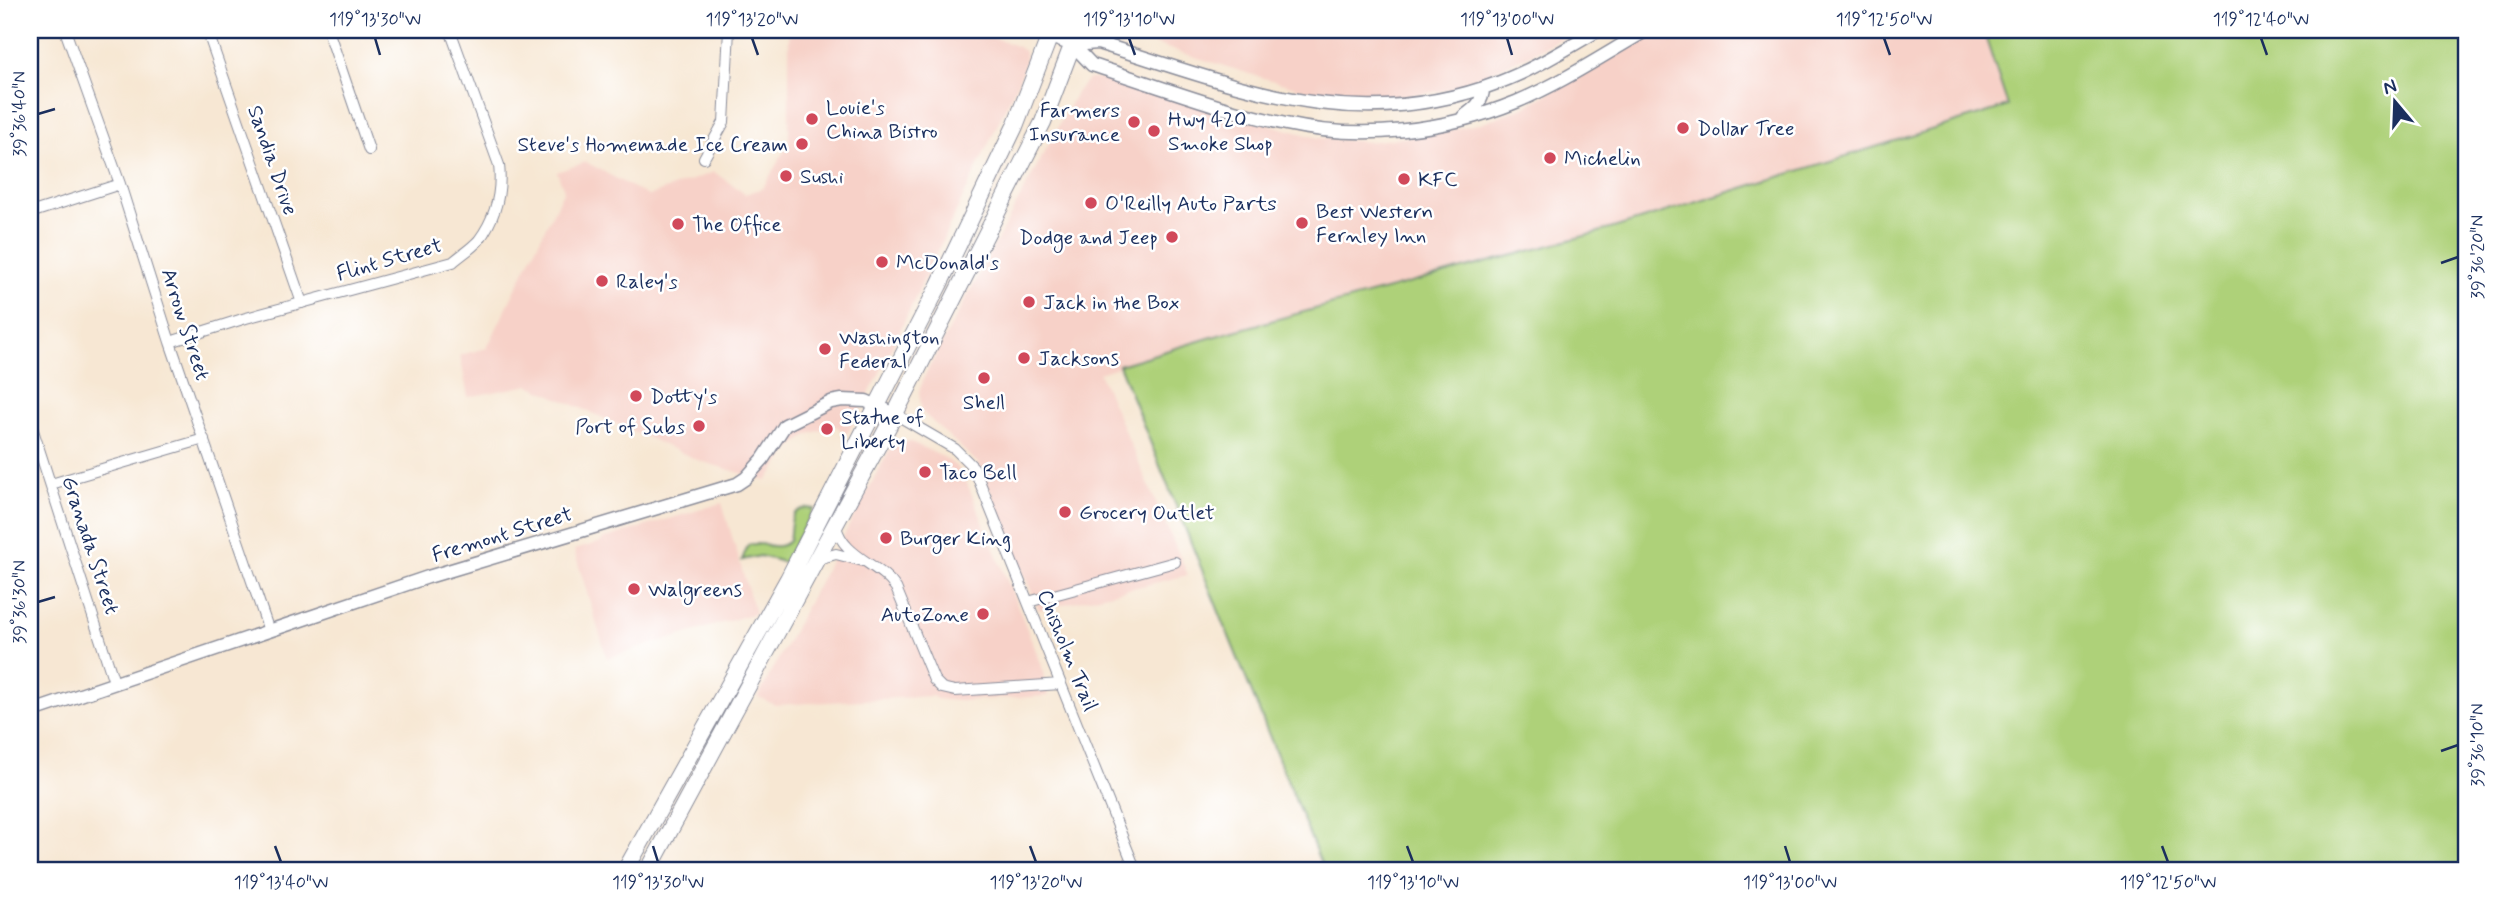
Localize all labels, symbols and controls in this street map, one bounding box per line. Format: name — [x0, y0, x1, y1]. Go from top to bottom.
text: 119°13'30"W — [329, 8, 421, 32]
text: 119°13'20"W — [706, 8, 798, 32]
text: 119°13'10"W — [1083, 8, 1175, 32]
text: 119°13'00"W — [1460, 8, 1554, 32]
text: 119°12'50"W — [1836, 8, 1932, 32]
text: 119°12'40"W — [2213, 8, 2309, 32]
north arrow — [2360, 66, 2430, 136]
text: 39°36'40"N — [8, 71, 32, 157]
text: N — [2380, 73, 2400, 101]
place label: Louie's China Bistro — [826, 94, 938, 146]
place label: Farmers Insurance — [1029, 97, 1120, 149]
street label: Sandia Drive — [240, 102, 304, 219]
place label: Hwy 420 Smoke Shop — [1168, 106, 1273, 158]
marker: Louie's China Bistro — [804, 111, 820, 127]
marker: Farmers Insurance — [1126, 114, 1142, 130]
place label: Dollar Tree — [1697, 115, 1794, 143]
marker: Dollar Tree — [1675, 120, 1691, 136]
marker: Hwy 420 Smoke Shop — [1146, 123, 1162, 139]
place label: Steve's Homemade Ice Cream — [517, 131, 788, 159]
marker: Steve's Homemade Ice Cream — [794, 136, 810, 152]
place label: Michelin — [1564, 145, 1641, 173]
marker: Michelin — [1542, 150, 1558, 166]
place label: Sushi — [800, 163, 844, 191]
place label: KFC — [1418, 166, 1458, 194]
marker: Sushi — [778, 168, 794, 184]
marker: KFC — [1396, 171, 1412, 187]
place label: O'Reilly Auto Parts — [1105, 190, 1277, 218]
marker: O'Reilly Auto Parts — [1083, 195, 1099, 211]
place label: Best Western Fernley Inn — [1316, 198, 1433, 250]
place label: The Office — [692, 211, 781, 239]
marker: Best Western Fernley Inn — [1294, 215, 1310, 231]
text: 39°36'20"N — [2466, 215, 2490, 299]
marker: The Office — [670, 216, 686, 232]
place label: Dodge and Jeep — [1019, 224, 1158, 253]
marker: Dodge and Jeep — [1164, 229, 1180, 245]
street label: Flint Street — [333, 231, 445, 288]
place label: McDonald's — [896, 249, 999, 277]
marker: McDonald's — [874, 254, 890, 270]
street label: Arrow Street — [154, 265, 216, 384]
place label: Raley's — [616, 268, 678, 296]
marker: Raley's — [594, 273, 610, 289]
place label: Jack in the Box — [1043, 289, 1180, 317]
marker: Jack in the Box — [1021, 294, 1037, 310]
place label: Washington Federal — [839, 324, 940, 376]
marker: Washington Federal — [817, 341, 833, 357]
place label: Jacksons — [1038, 345, 1119, 373]
marker: Jacksons — [1016, 350, 1032, 366]
marker: Shell — [976, 370, 992, 386]
place label: Dotty's — [650, 383, 717, 411]
marker: Dotty's — [628, 388, 644, 404]
place label: Shell — [963, 389, 1005, 417]
place label: Statue of Liberty — [841, 404, 924, 456]
place label: Port of Subs — [575, 413, 685, 441]
marker: Port of Subs — [691, 418, 707, 434]
marker: Statue of Liberty — [819, 421, 835, 437]
place label: Taco Bell — [939, 459, 1017, 487]
marker: Taco Bell — [917, 464, 933, 480]
street label: Granada Street — [55, 473, 126, 618]
place label: Grocery Outlet — [1079, 499, 1215, 527]
street label: Fremont Street — [429, 500, 576, 570]
marker: Grocery Outlet — [1057, 504, 1073, 520]
place label: Burger King — [900, 525, 1011, 554]
marker: Burger King — [878, 530, 894, 546]
text: 39°36'30"N — [8, 560, 32, 644]
place label: Walgreens — [648, 576, 742, 605]
marker: Walgreens — [626, 581, 642, 597]
street label: Chisholm Trail — [1030, 585, 1104, 715]
place label: AutoZone — [881, 601, 969, 629]
marker: AutoZone — [975, 606, 991, 622]
text: 39°36'10"N — [2466, 703, 2490, 787]
text: 119°13'40"W — [234, 871, 328, 895]
text: 119°13'30"W — [612, 871, 704, 895]
text: 119°13'20"W — [990, 871, 1082, 895]
text: 119°13'10"W — [1367, 871, 1459, 895]
text: 119°13'00"W — [1743, 871, 1837, 895]
text: 119°12'50"W — [2120, 871, 2216, 895]

